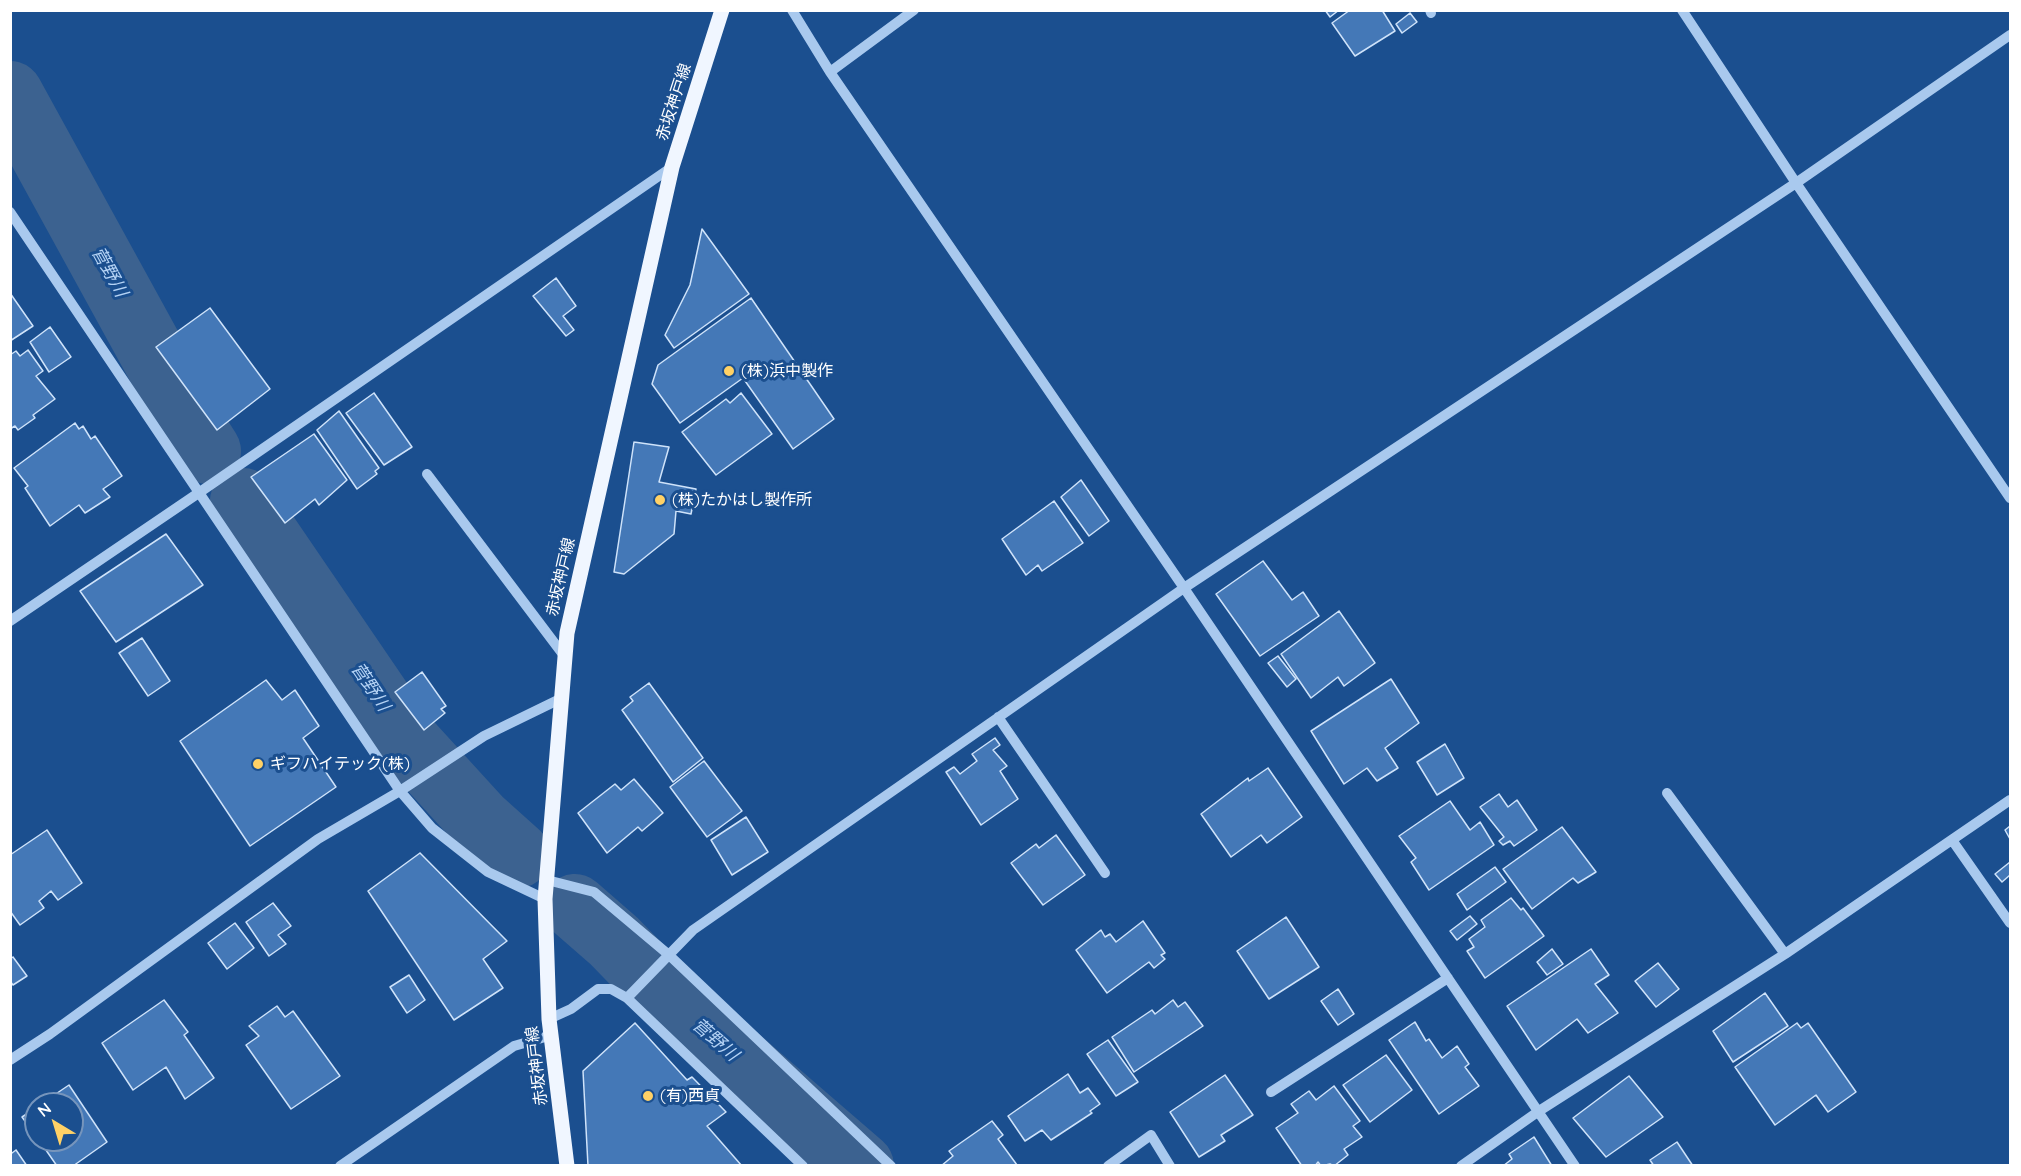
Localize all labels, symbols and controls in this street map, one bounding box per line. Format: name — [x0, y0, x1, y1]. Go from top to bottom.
street label: 赤坂神戸線 — [653, 61, 695, 143]
water label: 菅野川 — [86, 243, 132, 301]
place label: (株)浜中製作 — [741, 361, 833, 381]
marker: (株)浜中製作 — [722, 364, 736, 378]
place label: (株)たかはし製作所 — [672, 490, 812, 510]
marker: (株)たかはし製作所 — [653, 493, 667, 507]
street label: 赤坂神戸線 — [543, 536, 579, 618]
water label: 菅野川 — [346, 659, 394, 715]
place label: ギフハイテック(株) — [270, 754, 410, 774]
marker: ギフハイテック(株) — [251, 757, 265, 771]
water label: 菅野川 — [688, 1014, 742, 1066]
street label: 赤坂神戸線 — [523, 1025, 551, 1107]
place label: (有)西貞 — [660, 1086, 720, 1106]
marker: (有)西貞 — [641, 1089, 655, 1103]
north arrow — [24, 1092, 84, 1152]
text: N — [33, 1098, 55, 1121]

